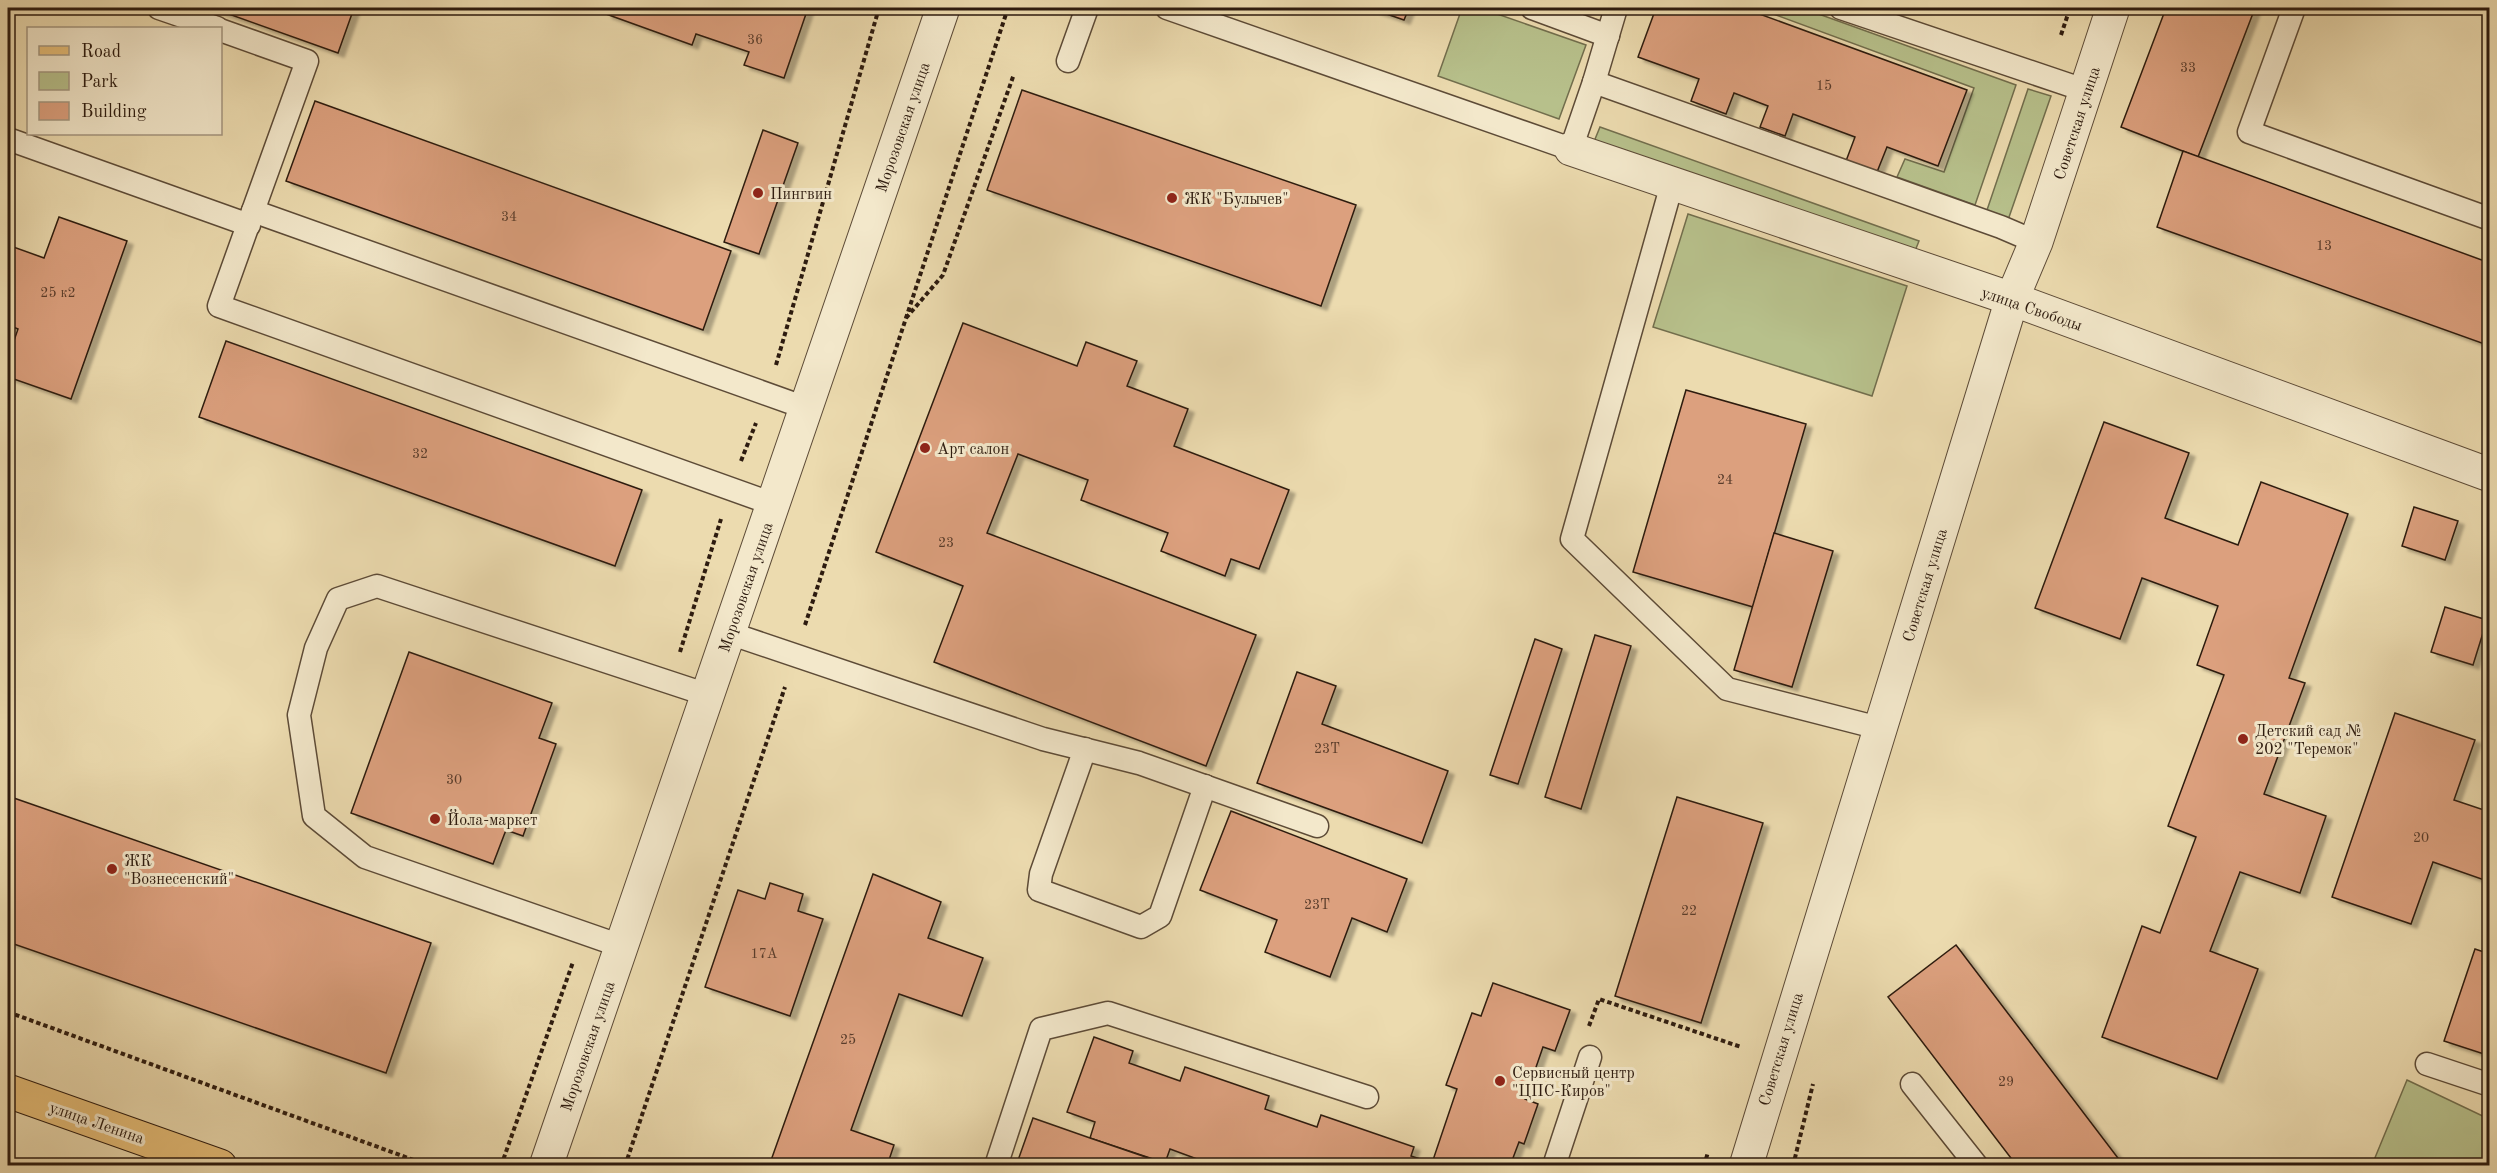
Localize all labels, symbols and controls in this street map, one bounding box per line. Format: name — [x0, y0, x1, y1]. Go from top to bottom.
legend — [27, 27, 222, 135]
house number: 36 — [747, 33, 763, 47]
text: Road — [81, 43, 121, 61]
street label: Морозовская улица — [874, 60, 934, 195]
house number: 33 — [2180, 61, 2196, 75]
street label: Советская улица — [2052, 65, 2104, 182]
text: Park — [81, 73, 118, 91]
house number: 15 — [1816, 79, 1832, 93]
text: Building — [81, 103, 147, 121]
marker: Пингвин — [751, 186, 765, 200]
place label: Пингвин — [770, 187, 832, 203]
marker: ЖК "Булычев" — [1165, 191, 1179, 205]
place label: ЖК "Булычев" — [1184, 192, 1289, 208]
house number: 34 — [501, 210, 517, 224]
house number: 13 — [2316, 239, 2332, 253]
street label: улица Свободы — [1979, 285, 2084, 335]
house number: 25 к2 — [40, 286, 76, 300]
marker: Арт салон — [918, 441, 932, 455]
place label: Арт салон — [937, 442, 1009, 458]
house number: 32 — [412, 447, 428, 461]
house number: 24 — [1717, 473, 1733, 487]
street label: Морозовская улица — [717, 520, 777, 655]
street label: Советская улица — [1901, 527, 1951, 644]
house number: 23 — [938, 536, 954, 550]
place label: Детский сад № 202 "Теремок" — [2255, 724, 2363, 758]
marker: Детский сад № 202 "Теремок" — [2236, 732, 2250, 746]
house number: 23Т — [1314, 742, 1340, 756]
house number: 30 — [446, 773, 462, 787]
place label: Йола-маркет — [447, 809, 538, 829]
marker: Йола-маркет — [428, 812, 442, 826]
house number: 20 — [2413, 831, 2429, 845]
place label: ЖК "Вознесенский" — [124, 854, 234, 888]
marker: ЖК "Вознесенский" — [105, 862, 119, 876]
house number: 23Т — [1304, 898, 1330, 912]
house number: 22 — [1681, 904, 1697, 918]
house number: 17А — [751, 947, 778, 961]
street label: Морозовская улица — [559, 979, 619, 1114]
street label: Советская улица — [1757, 991, 1807, 1108]
house number: 25 — [840, 1033, 856, 1047]
place label: Сервисный центр "ЦПС-Киров" — [1512, 1066, 1635, 1100]
marker: Сервисный центр "ЦПС-Киров" — [1493, 1074, 1507, 1088]
house number: 29 — [1998, 1075, 2014, 1089]
street label: улица Ленина — [47, 1100, 146, 1148]

